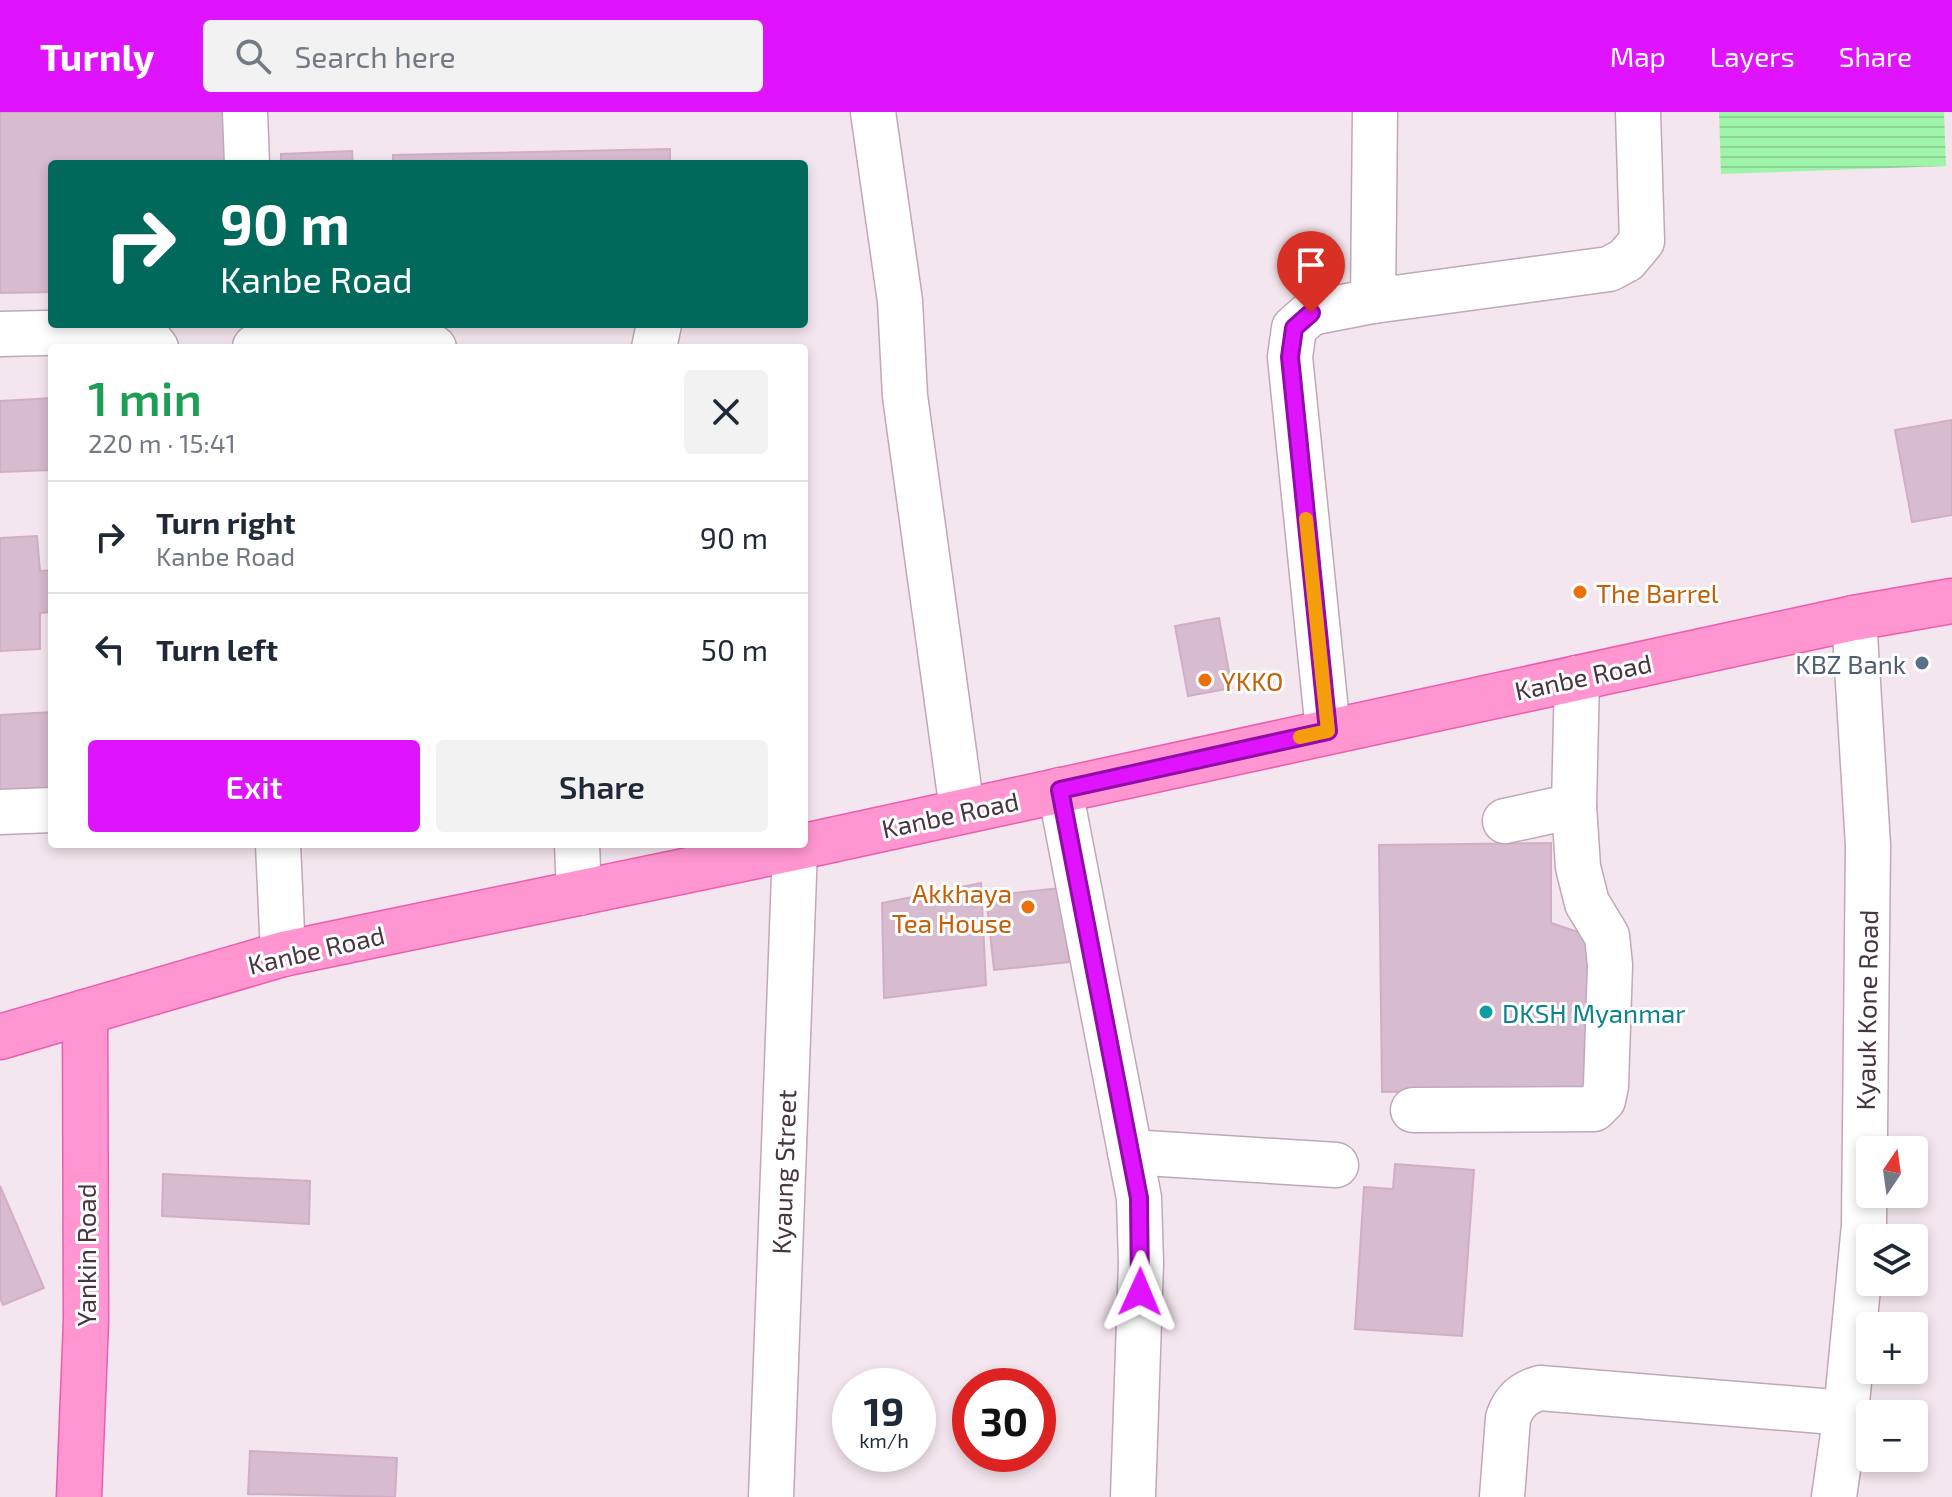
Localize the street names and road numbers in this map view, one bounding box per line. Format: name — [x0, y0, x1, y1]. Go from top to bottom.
street label: Kanbe Road — [1512, 646, 1654, 706]
street label: Kanbe Road — [879, 784, 1021, 844]
street label: Kyauk Kone Road — [1849, 909, 1883, 1111]
street label: Kanbe Road — [245, 918, 387, 980]
street label: Kyaung Street — [765, 1089, 801, 1255]
street label: Yankin Road — [70, 1183, 101, 1327]

